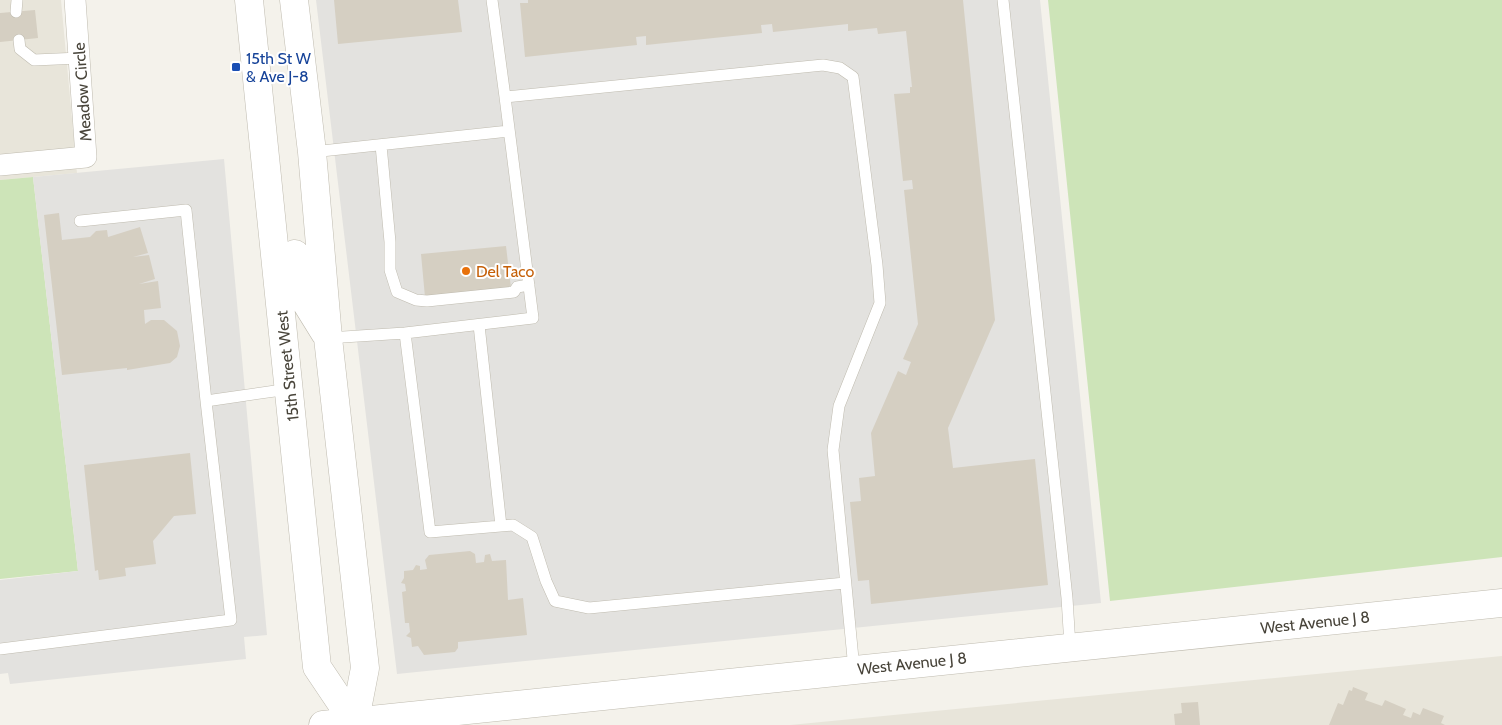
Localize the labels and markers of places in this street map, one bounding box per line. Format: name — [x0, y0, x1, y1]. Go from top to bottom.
place label: 15th St W & Ave J-8 — [246, 49, 312, 86]
marker: 15th St W & Ave J-8 — [230, 61, 242, 73]
place label: Del Taco — [476, 262, 534, 281]
marker: Del Taco — [460, 265, 472, 277]

